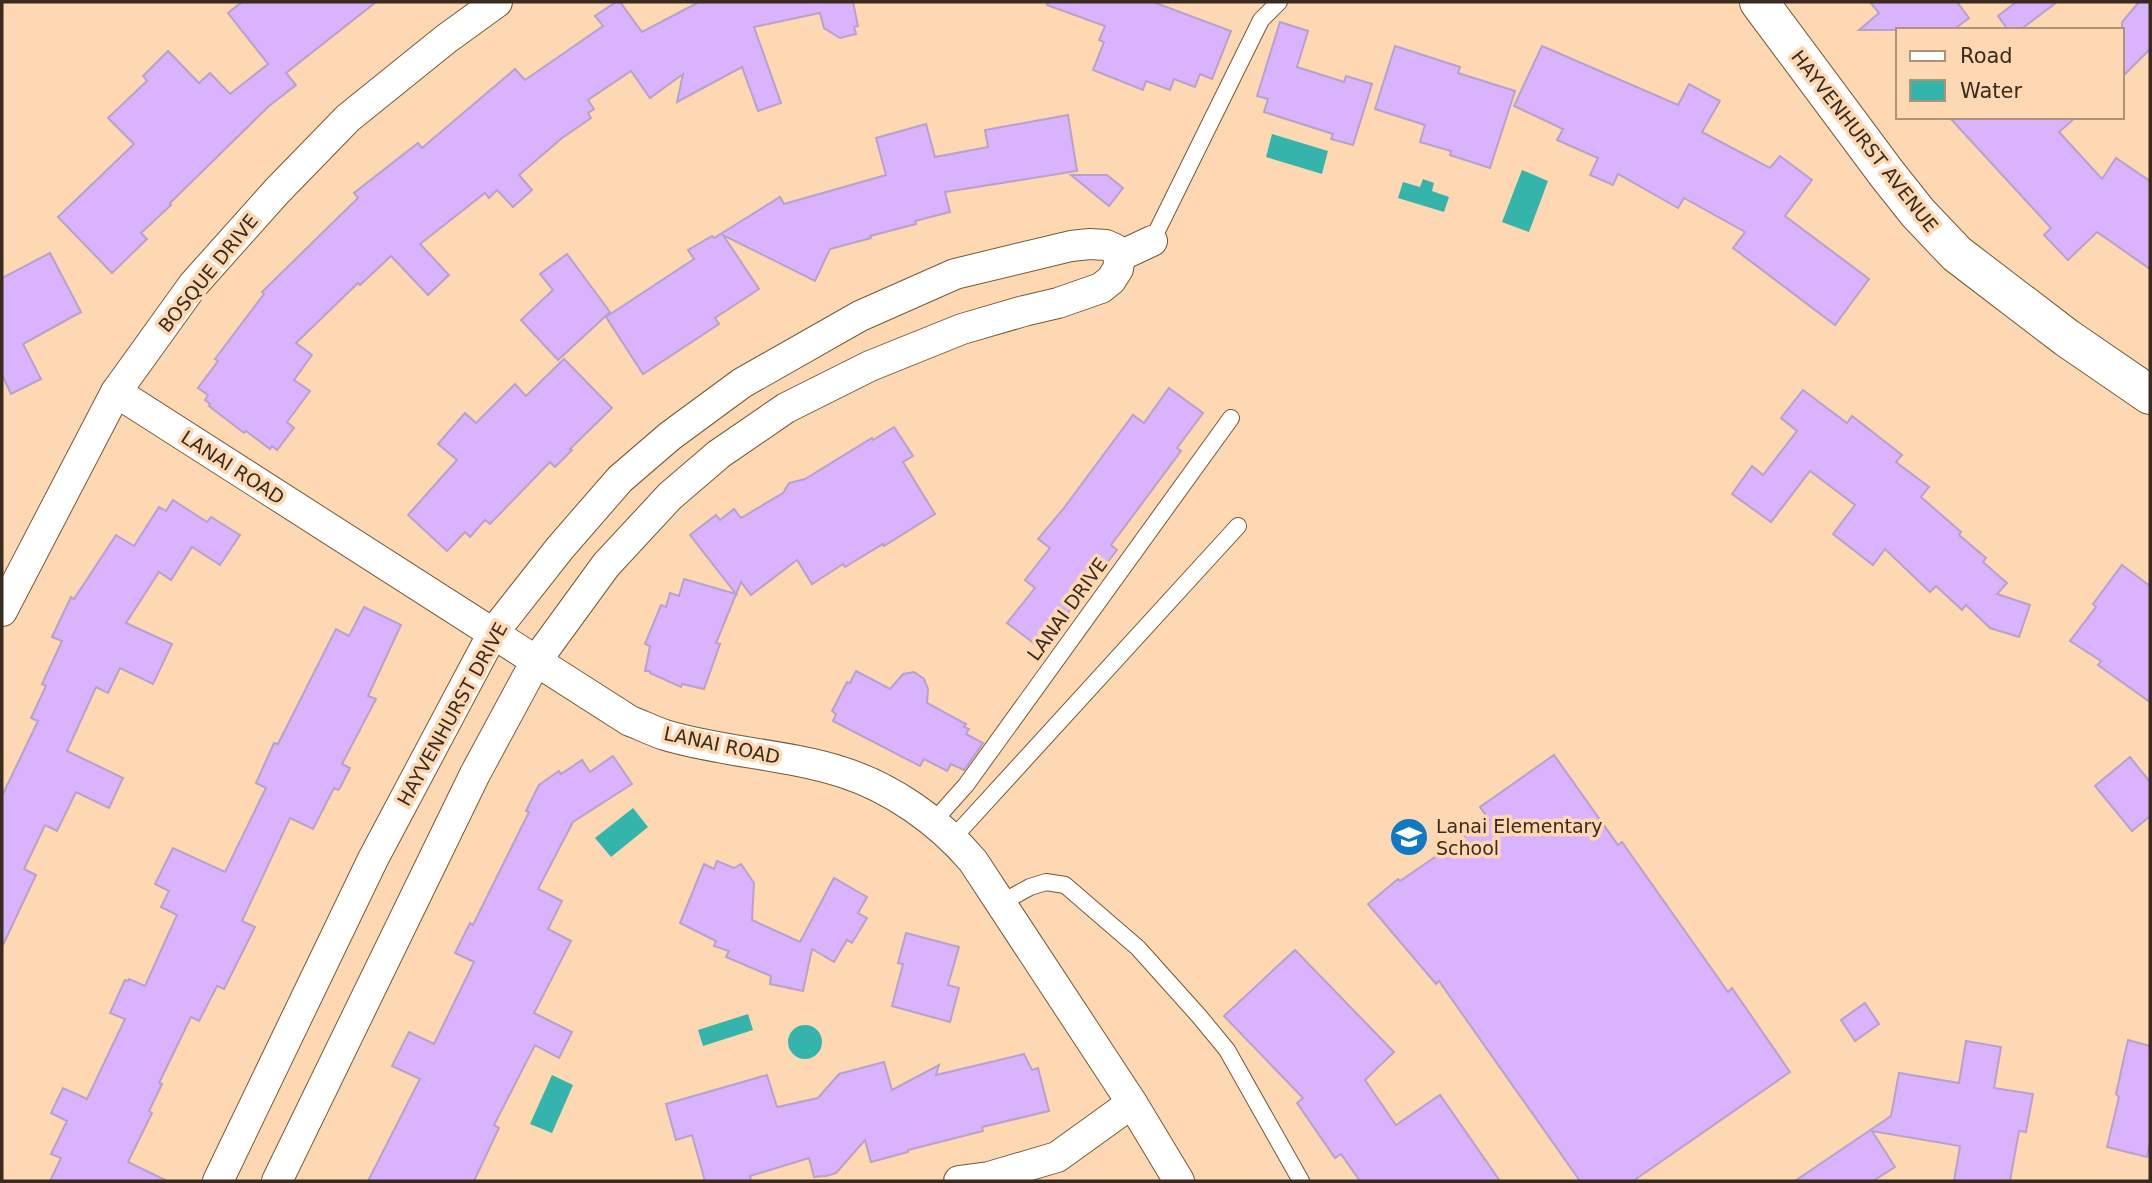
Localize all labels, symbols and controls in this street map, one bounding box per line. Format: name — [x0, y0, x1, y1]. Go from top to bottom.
legend — [1896, 28, 2124, 119]
text: Road — [1960, 44, 2013, 68]
street label: HAYVENHURST AVENUE — [1787, 46, 1943, 236]
text: Water — [1960, 79, 2022, 103]
street label: BOSQUE DRIVE — [154, 210, 262, 336]
street label: LANAI ROAD — [177, 426, 289, 508]
street label: LANAI DRIVE — [1022, 553, 1112, 665]
street label: HAYVENHURST DRIVE — [392, 619, 512, 809]
street label: LANAI ROAD — [662, 722, 782, 768]
place label: Lanai Elementary School — [1436, 815, 1603, 859]
school or university icon: Lanai Elementary School — [1388, 816, 1430, 858]

